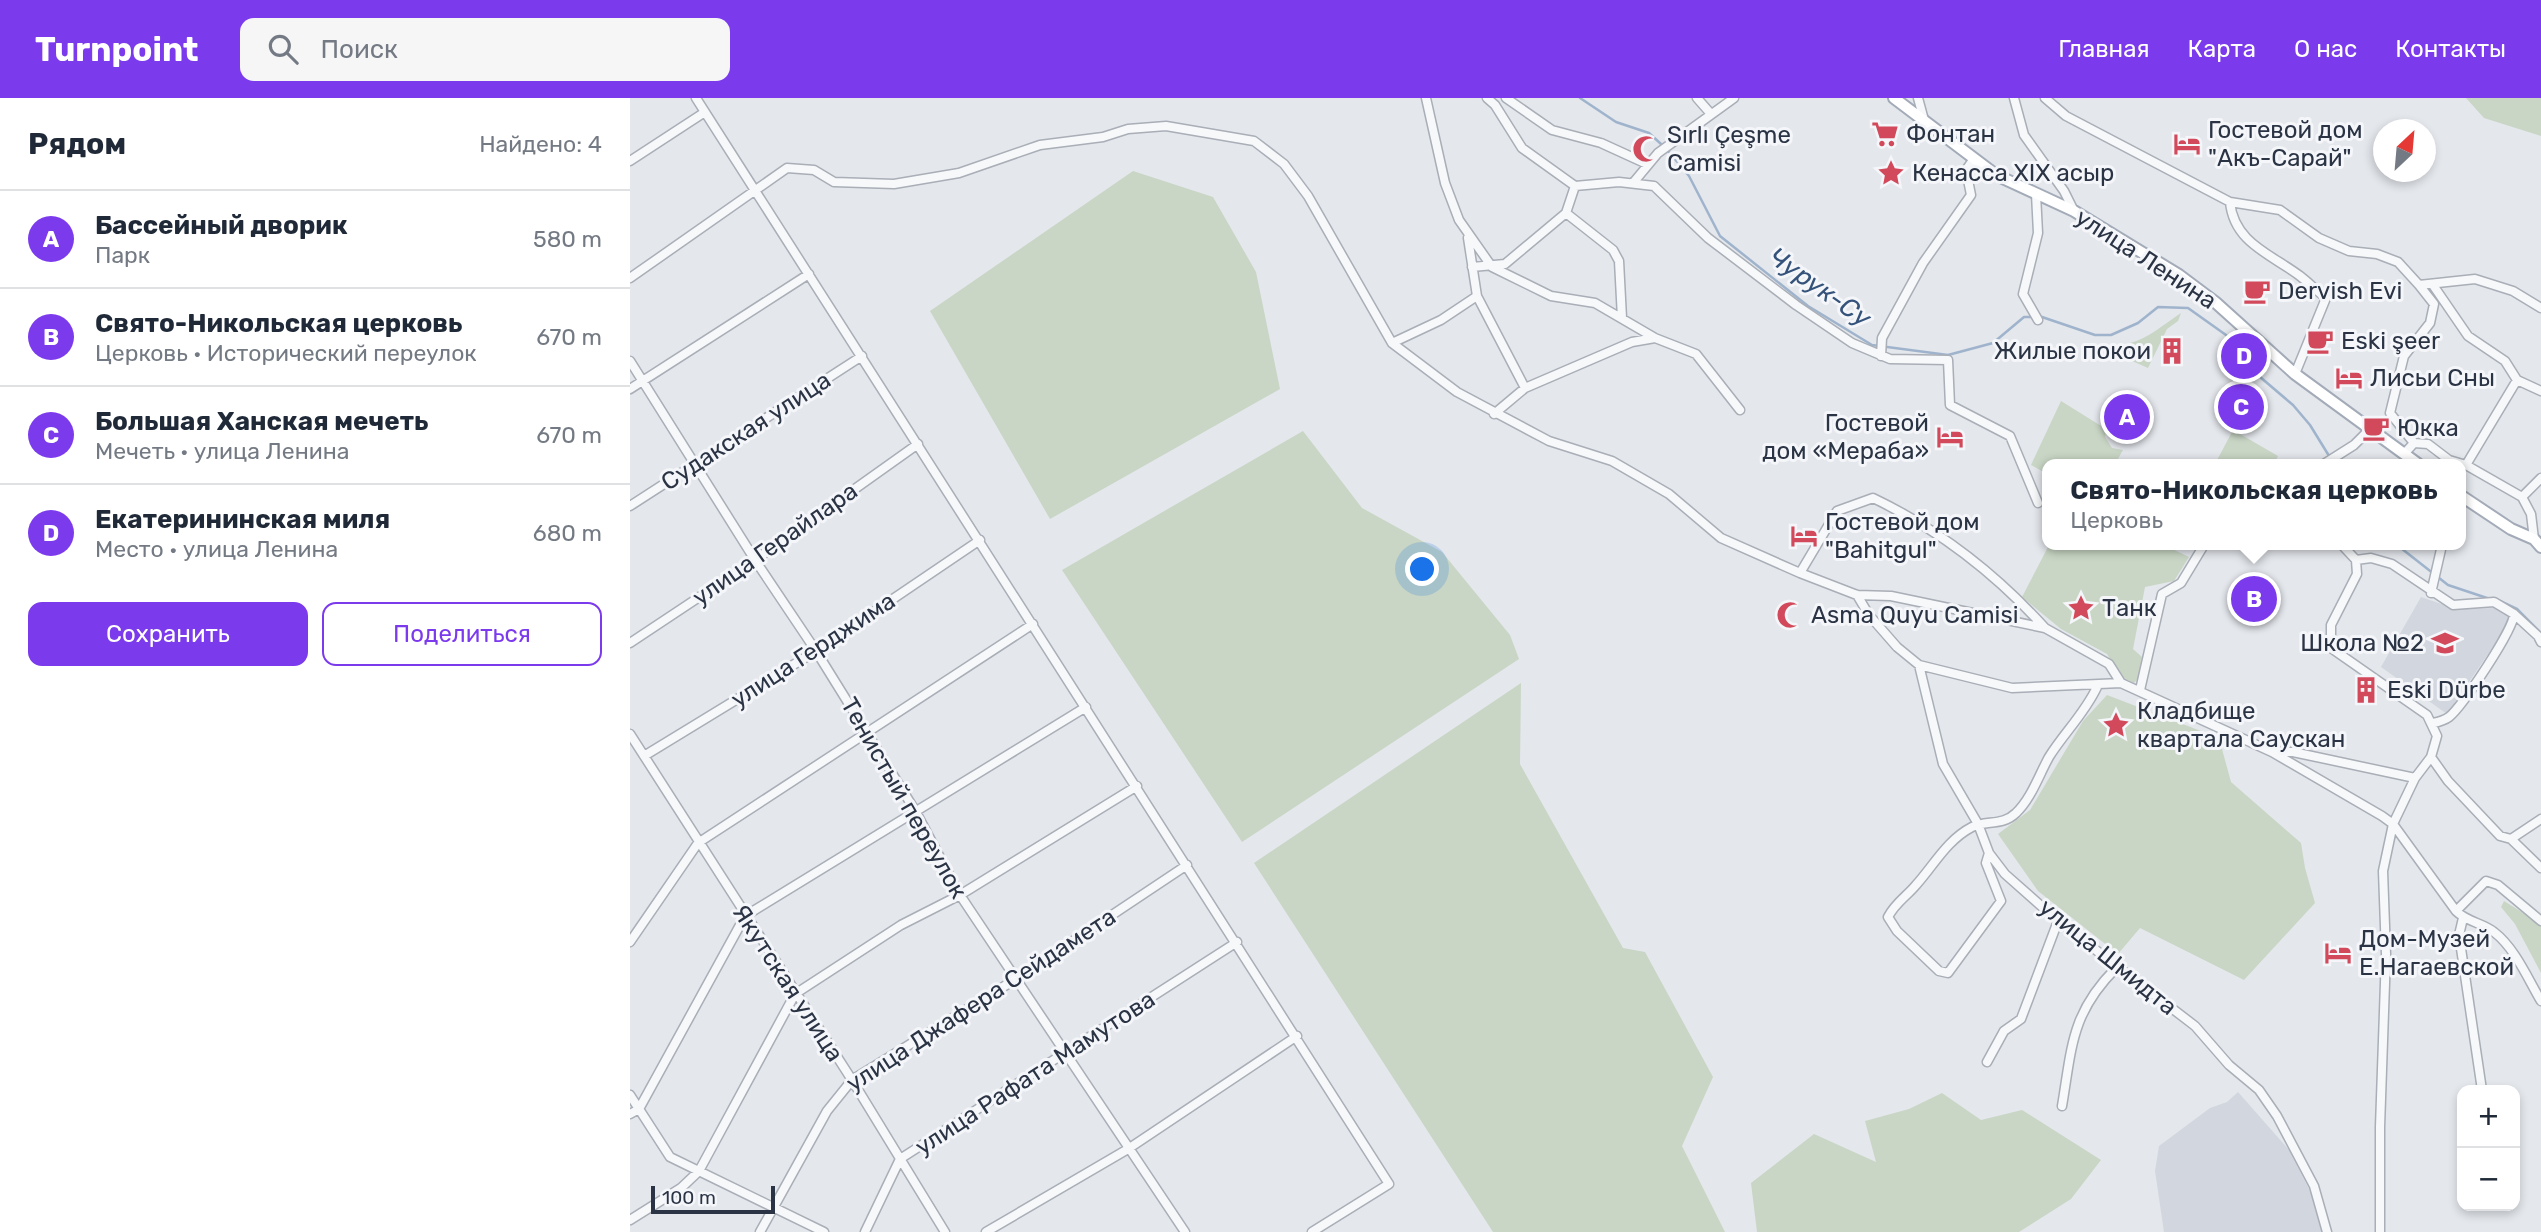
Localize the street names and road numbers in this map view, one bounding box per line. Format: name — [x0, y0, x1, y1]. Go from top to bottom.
street label: улица Ленина — [2070, 203, 2222, 315]
street label: Судакская улица — [656, 366, 836, 496]
street label: улица Герайлара — [687, 477, 863, 611]
street label: улица Герджима — [726, 587, 900, 713]
street label: Тенистый переулок — [835, 693, 973, 904]
street label: улица Шмидта — [2034, 893, 2182, 1021]
street label: Якутская улица — [727, 899, 849, 1067]
street label: улица Джафера Сейдамета — [841, 902, 1121, 1098]
street label: улица Рафата Мамутова — [910, 985, 1160, 1161]

